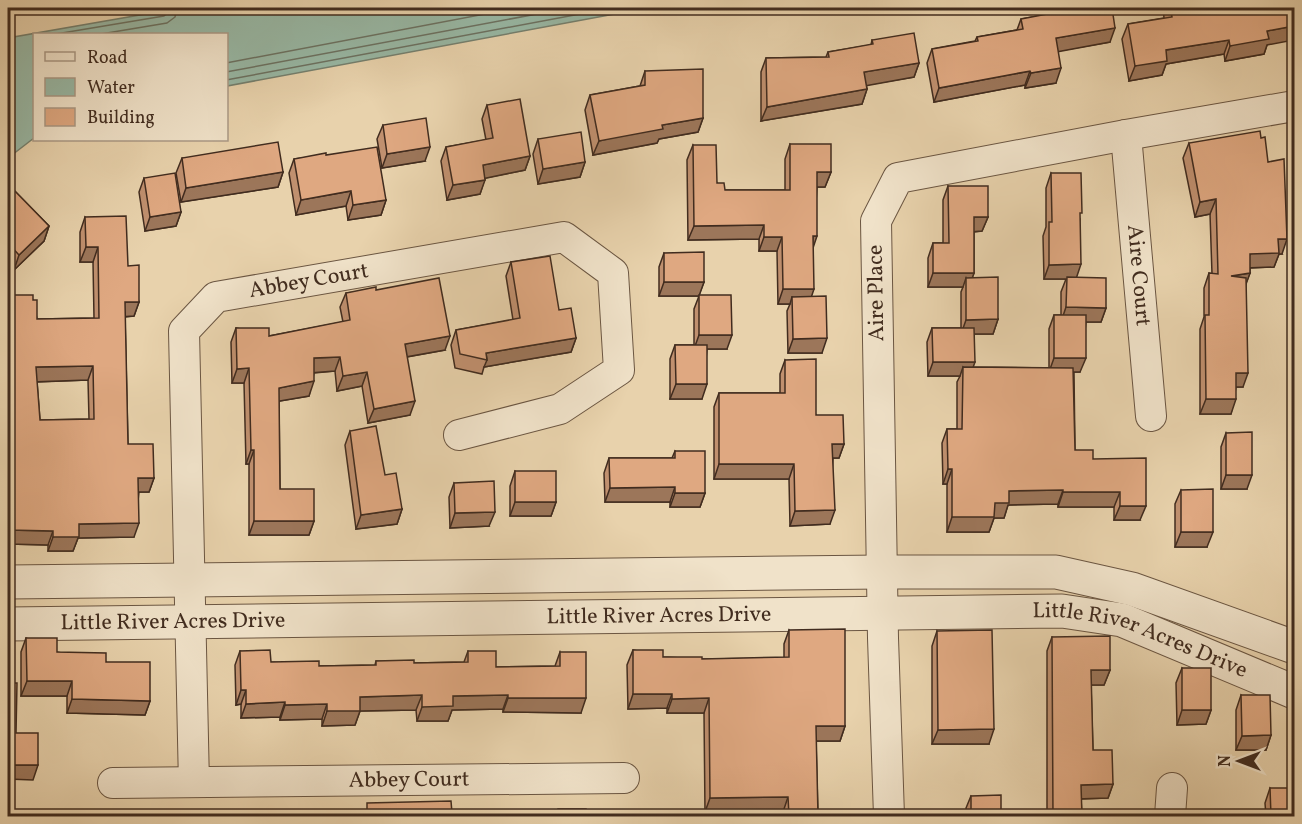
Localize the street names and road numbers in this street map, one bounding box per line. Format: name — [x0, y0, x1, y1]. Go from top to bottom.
street label: Aire Court — [1119, 223, 1158, 328]
street label: Aire Place — [861, 244, 893, 342]
street label: Abbey Court — [247, 255, 371, 307]
street label: Little River Acres Drive — [1032, 595, 1252, 686]
street label: Little River Acres Drive — [546, 599, 772, 633]
street label: Little River Acres Drive — [60, 605, 286, 639]
street label: Abbey Court — [348, 764, 470, 796]

